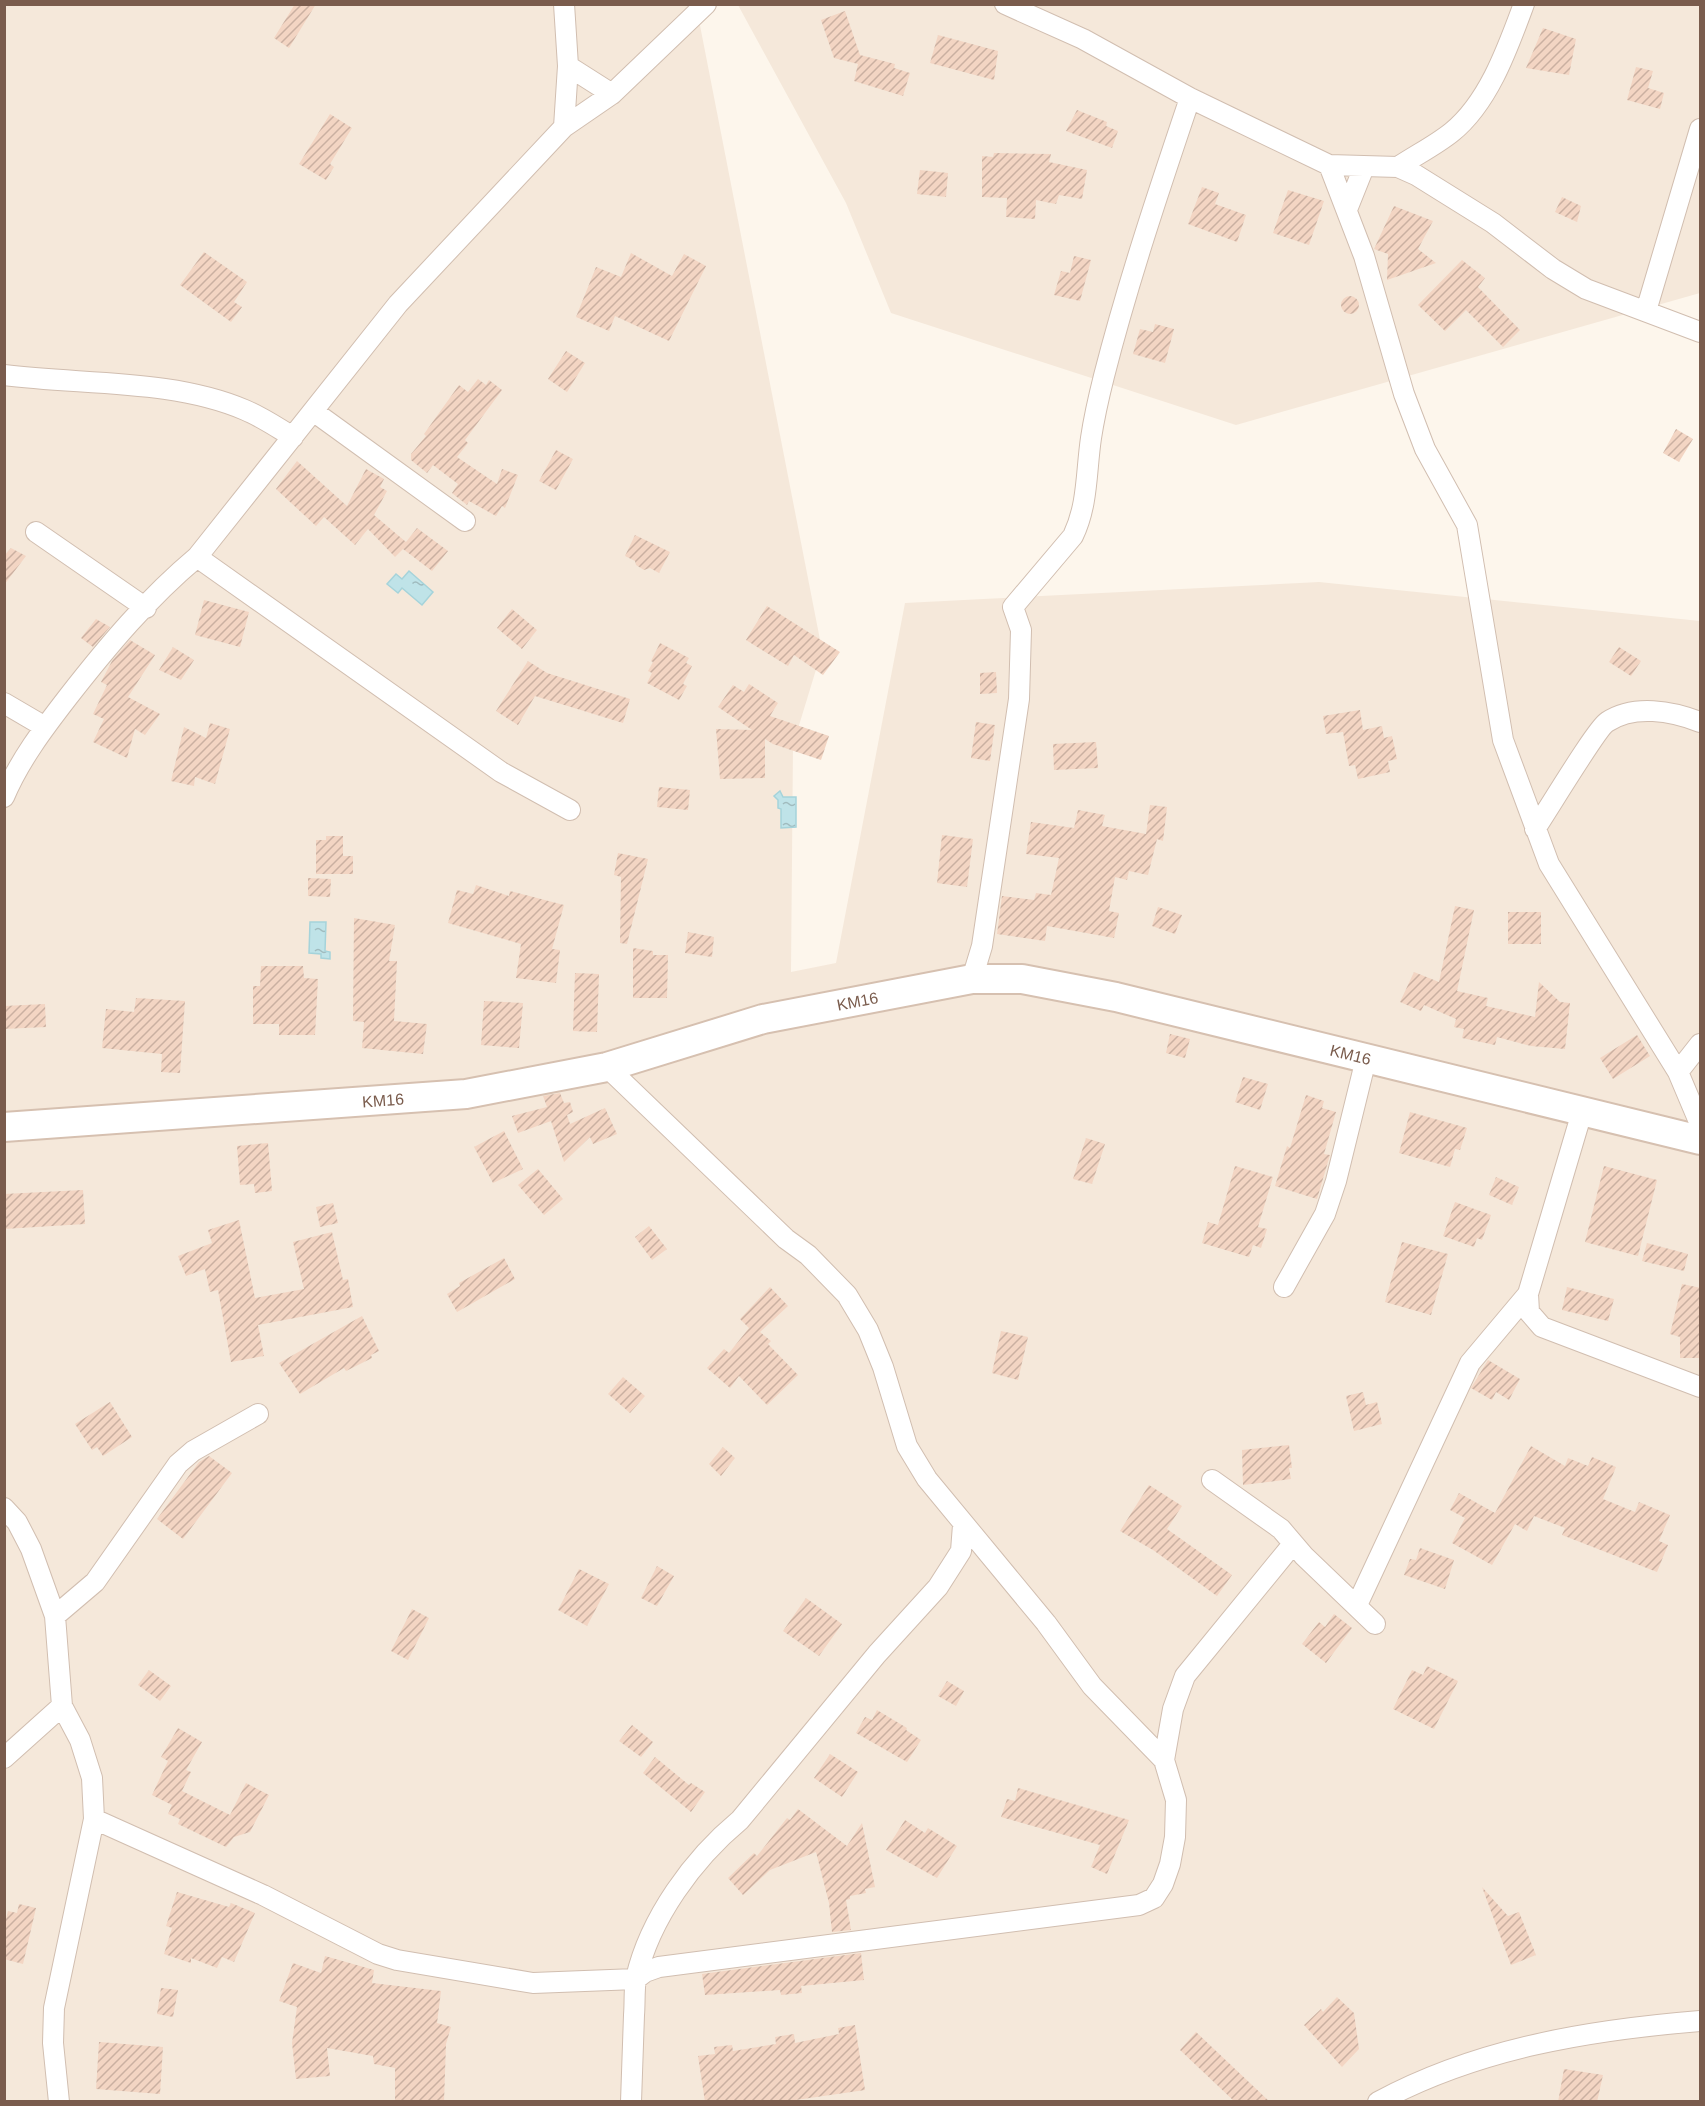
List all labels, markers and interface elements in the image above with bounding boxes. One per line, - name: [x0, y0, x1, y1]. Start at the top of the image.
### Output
- street label: KM16: [835, 989, 880, 1014]
- street label: KM16: [1328, 1042, 1373, 1068]
- street label: KM16: [362, 1090, 405, 1110]

